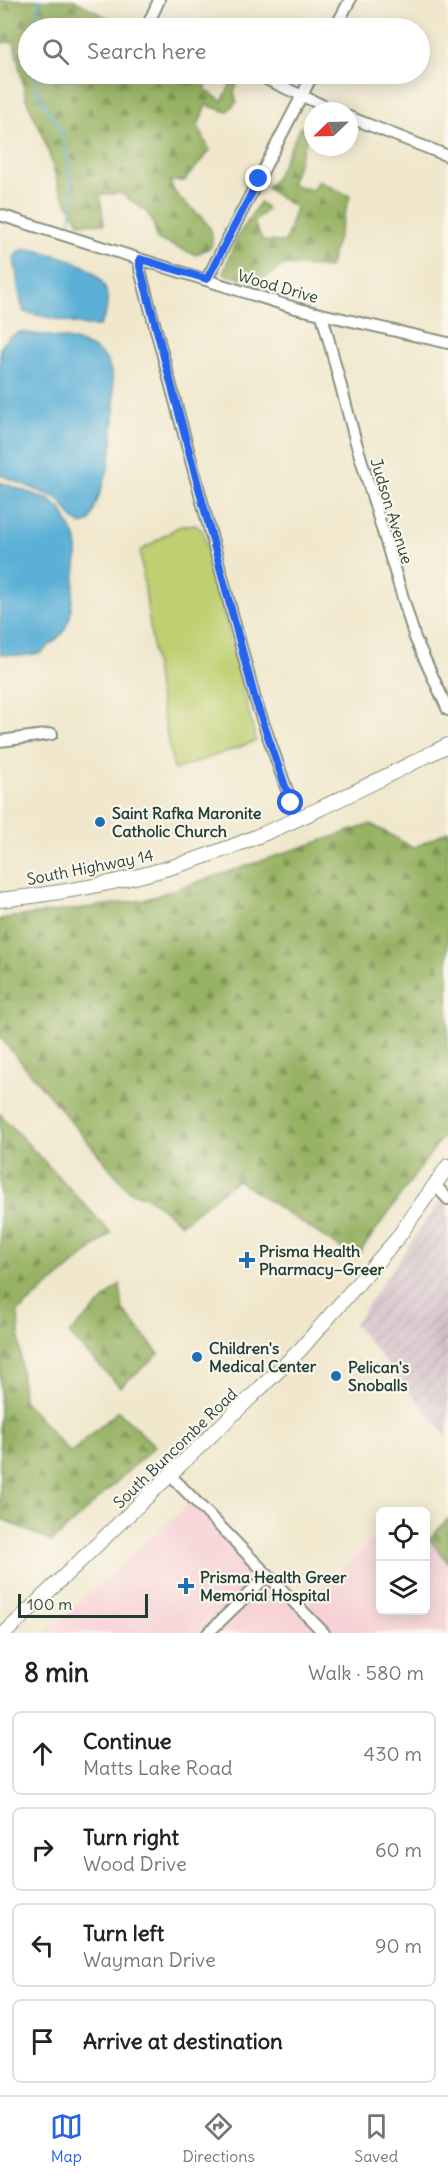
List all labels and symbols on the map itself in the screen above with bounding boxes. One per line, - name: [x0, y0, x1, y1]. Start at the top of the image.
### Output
- north arrow: [304, 102, 358, 156]
- route end: [245, 165, 271, 191]
- street label: Wood Drive: [235, 265, 321, 307]
- street label: Judson Avenue: [366, 456, 418, 566]
- route start: [277, 789, 303, 815]
- place label: Saint Rafka Maronite Catholic Church: [112, 803, 262, 841]
- marker: Saint Rafka Maronite Catholic Church: [93, 815, 107, 829]
- street label: South Highway 14: [25, 845, 155, 889]
- place label: Prisma Health Pharmacy–Greer: [259, 1241, 385, 1280]
- marker: Prisma Health Pharmacy–Greer: [240, 1253, 254, 1267]
- place label: Children's Medical Center: [209, 1338, 317, 1376]
- marker: Children's Medical Center: [190, 1350, 204, 1364]
- place label: Pelican's Snoballs: [348, 1357, 409, 1395]
- marker: Pelican's Snoballs: [329, 1369, 343, 1383]
- street label: South Buncombe Road: [109, 1384, 241, 1512]
- place label: Prisma Health Greer Memorial Hospital: [200, 1567, 347, 1606]
- marker: Prisma Health Greer Memorial Hospital: [177, 1577, 195, 1595]
- scale bar: [18, 1591, 148, 1618]

